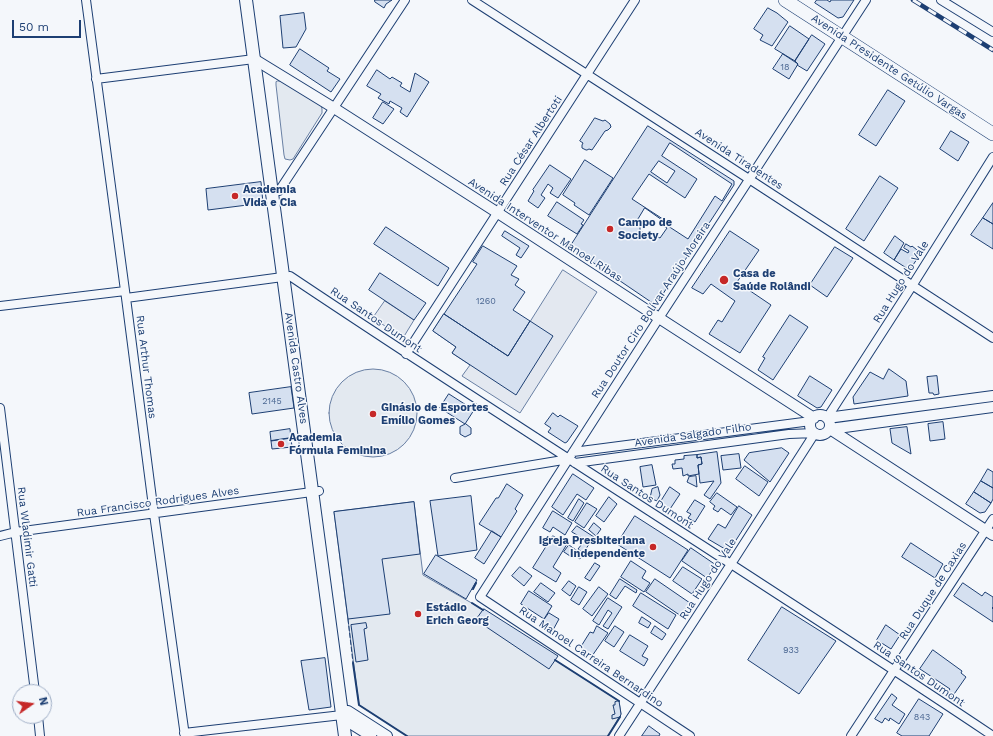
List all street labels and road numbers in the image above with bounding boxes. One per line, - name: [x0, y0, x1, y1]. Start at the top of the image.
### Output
- street label: Avenida Presidente Getúlio Vargas: [809, 12, 969, 122]
- street label: Rua César Albertoti: [497, 93, 565, 189]
- street label: Avenida Tiradentes: [693, 126, 785, 192]
- street label: Avenida Interventor Manoel Ribas: [466, 175, 624, 285]
- street label: Rua Doutor Ciro Bolívar Araújo Moreira: [589, 219, 713, 401]
- street label: Rua Hugo do Vale: [870, 238, 932, 326]
- street label: Rua Santos Dumont: [328, 284, 424, 356]
- street label: Avenida Castro Alves: [282, 311, 310, 425]
- street label: Rua Arthur Thomas: [133, 315, 159, 419]
- street label: Avenida Salgado Filho: [634, 420, 752, 450]
- street label: Rua Santos Dumont: [598, 462, 696, 532]
- street label: Rua Francisco Rodrigues Alves: [76, 484, 240, 520]
- street label: Rua Wladimir Gatti: [14, 486, 40, 588]
- street label: Rua Hugo do Vale: [677, 536, 739, 622]
- street label: Rua Duque de Caxias: [896, 540, 970, 642]
- street label: Rua Manoel Carreira Bernardino: [516, 604, 666, 710]
- street label: Rua Santos Dumont: [871, 638, 967, 710]

